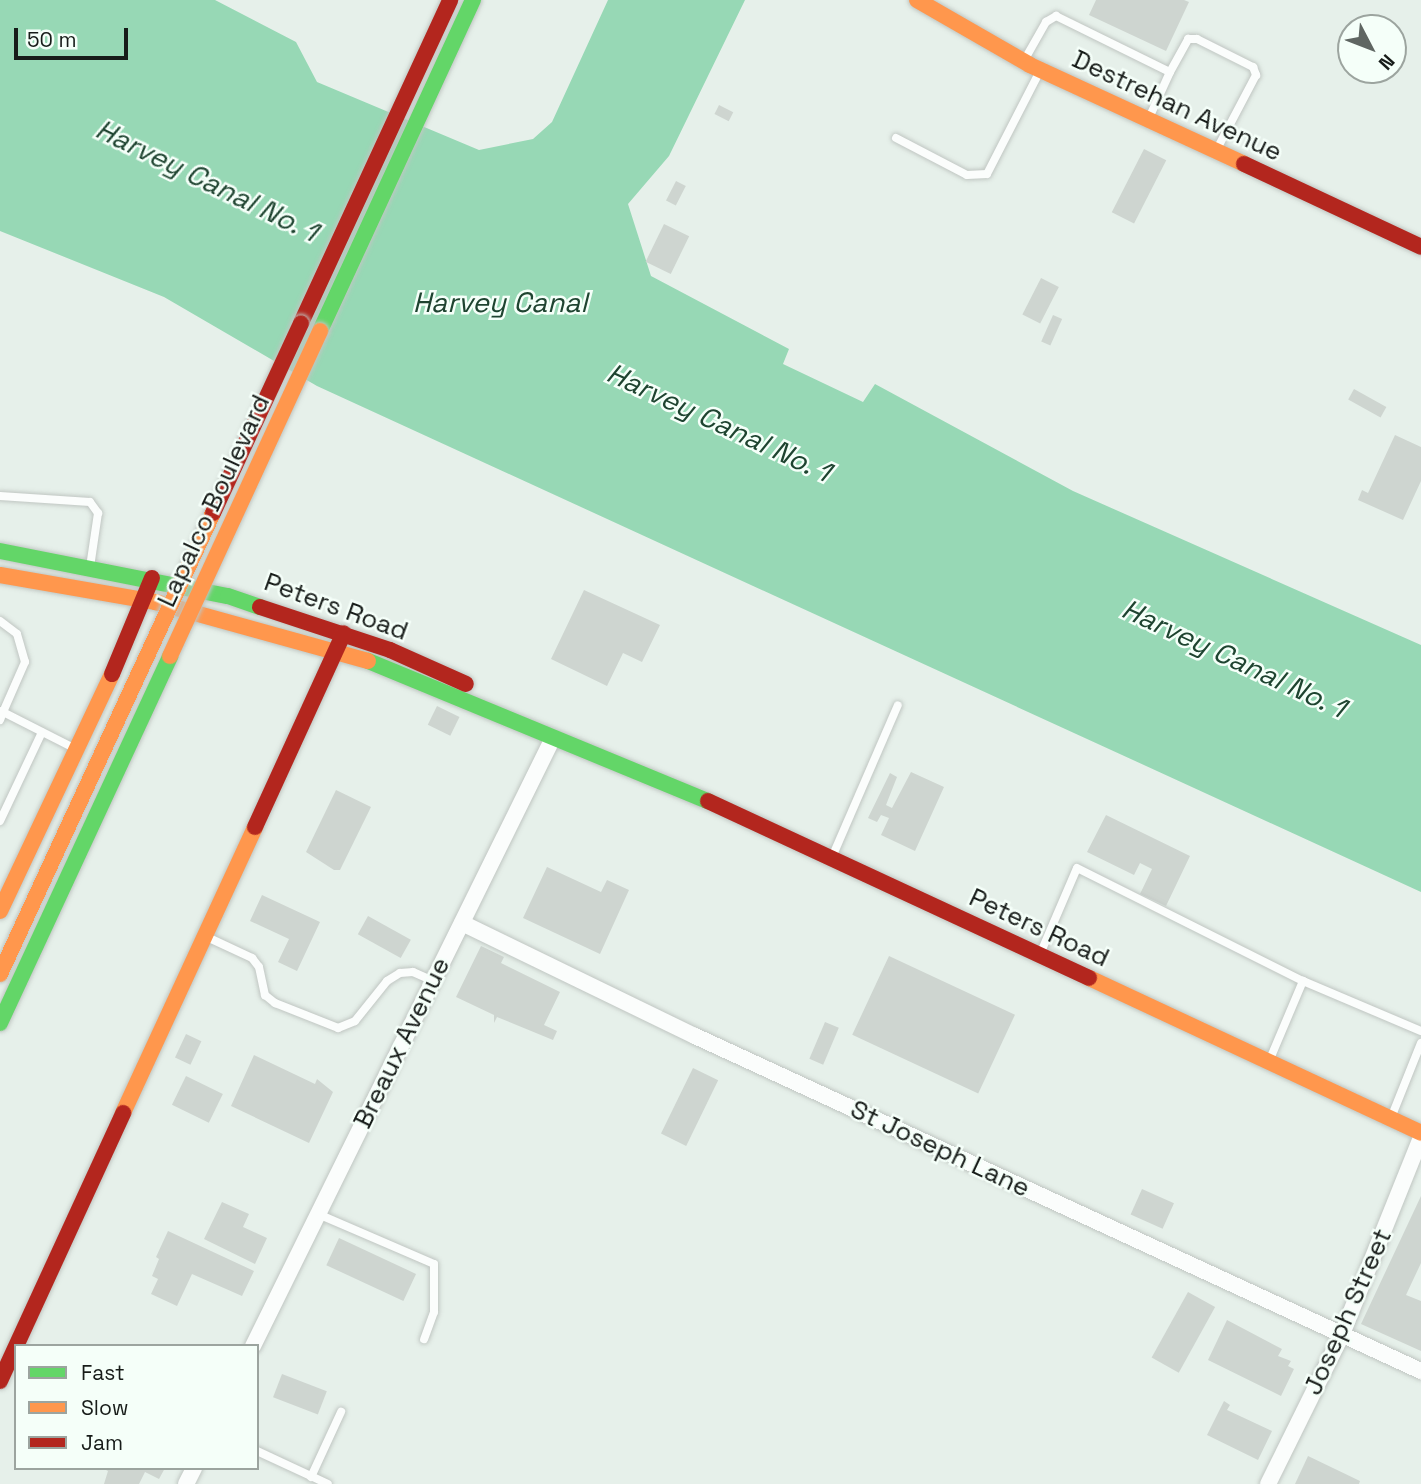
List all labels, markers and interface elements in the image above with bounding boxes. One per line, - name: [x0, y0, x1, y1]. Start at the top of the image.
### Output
- scale bar: [18, 14, 131, 58]
- north arrow: [1337, 14, 1407, 84]
- text: 50 m: [27, 26, 77, 53]
- street label: Destrehan Avenue: [1067, 44, 1287, 168]
- text: N: [1373, 49, 1400, 75]
- water label: Harvey Canal No. 1: [90, 112, 324, 248]
- water label: Harvey Canal: [413, 285, 587, 319]
- water label: Harvey Canal No. 1: [602, 355, 836, 489]
- street label: Lapalco Boulevard: [151, 390, 277, 612]
- street label: Peters Road: [260, 567, 412, 647]
- water label: Harvey Canal No. 1: [1117, 591, 1351, 725]
- street label: Peters Road: [964, 882, 1114, 974]
- street label: Breaux Avenue: [347, 952, 457, 1134]
- street label: St Joseph Lane: [845, 1094, 1035, 1204]
- street label: Joseph Street: [1297, 1224, 1399, 1400]
- legend: [14, 1344, 259, 1470]
- text: Fast: [81, 1359, 125, 1386]
- text: Slow: [81, 1394, 129, 1421]
- text: Jam: [81, 1429, 123, 1456]

